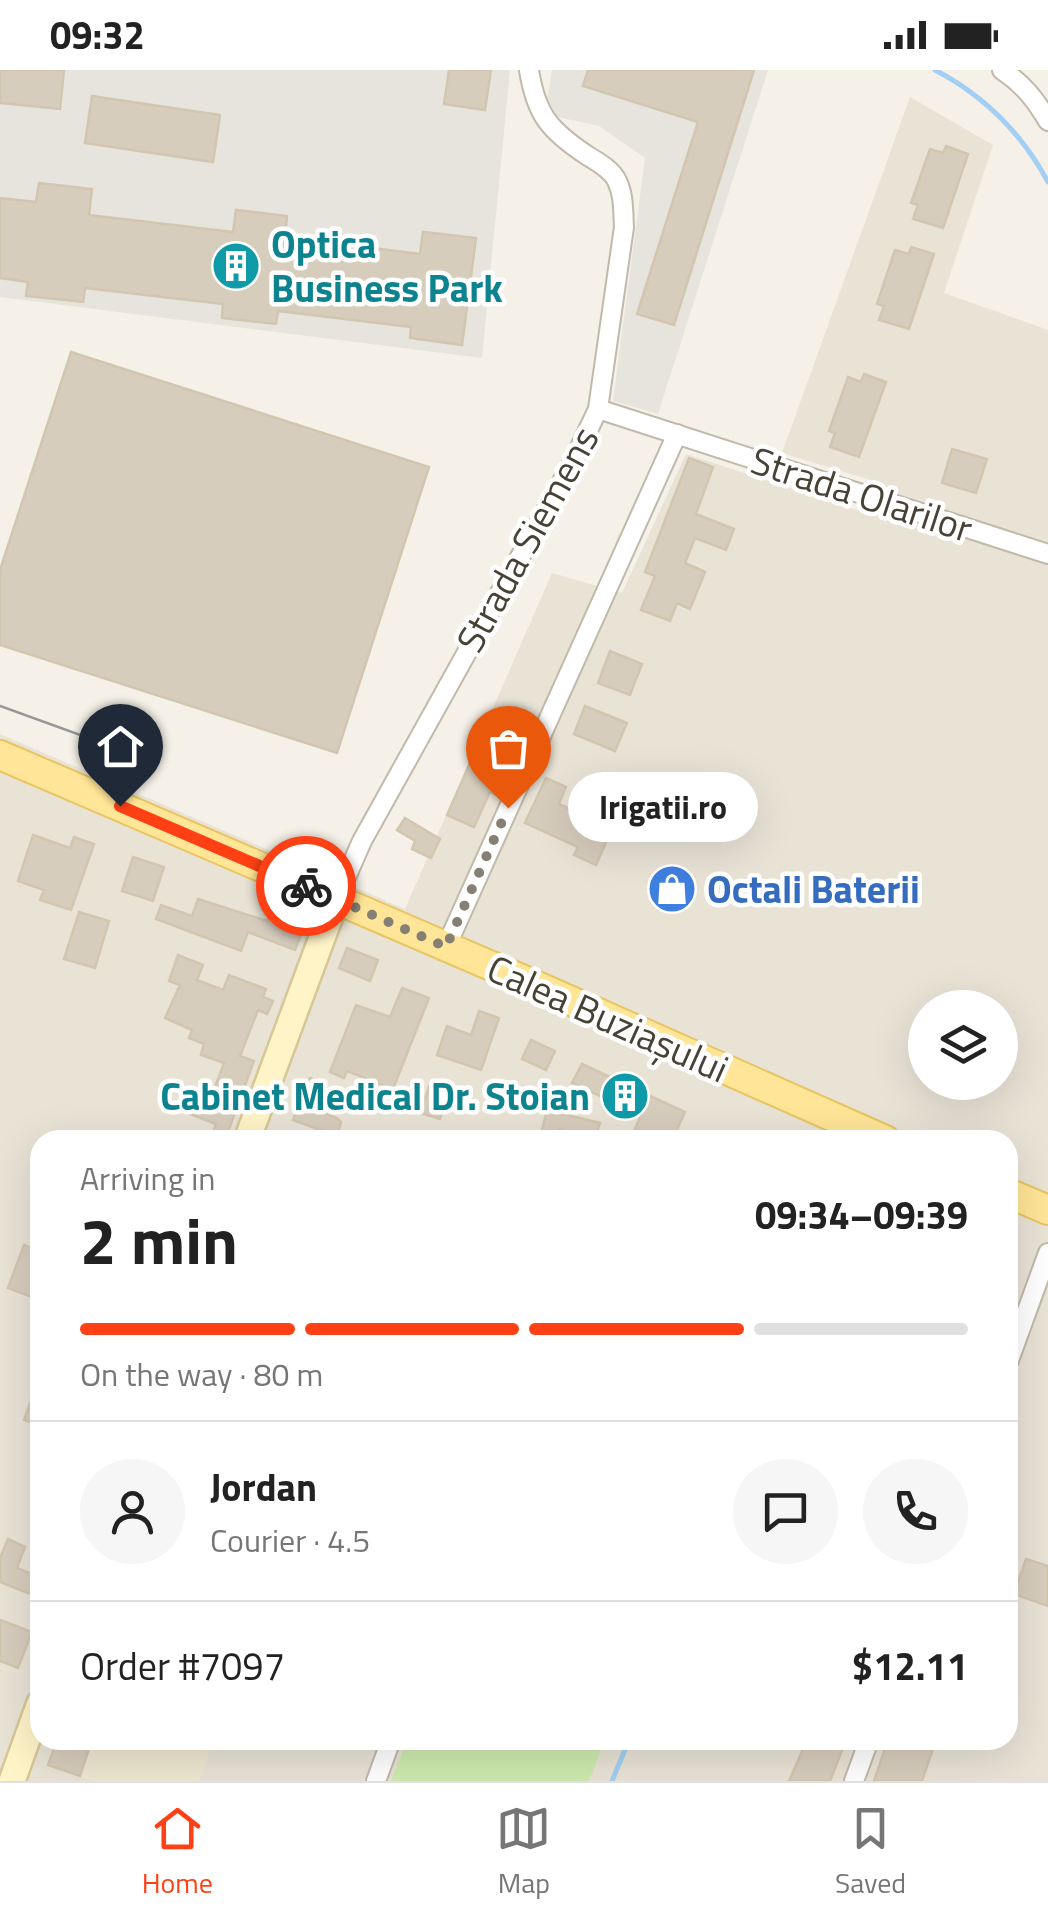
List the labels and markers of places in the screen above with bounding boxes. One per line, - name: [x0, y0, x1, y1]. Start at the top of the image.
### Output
- place label: Optica Business Park: [271, 215, 503, 317]
- building icon: Optica Business Park: [210, 240, 262, 292]
- pin: [78, 704, 163, 807]
- pin: [466, 706, 551, 809]
- callout: Irigatii.ro: [568, 773, 758, 843]
- place label: Octali Baterii: [707, 860, 920, 918]
- shop icon: Octali Baterii: [646, 863, 698, 915]
- place label: Cabinet Medical Dr. Stoian: [160, 1067, 590, 1125]
- building icon: Cabinet Medical Dr. Stoian: [599, 1070, 651, 1122]

